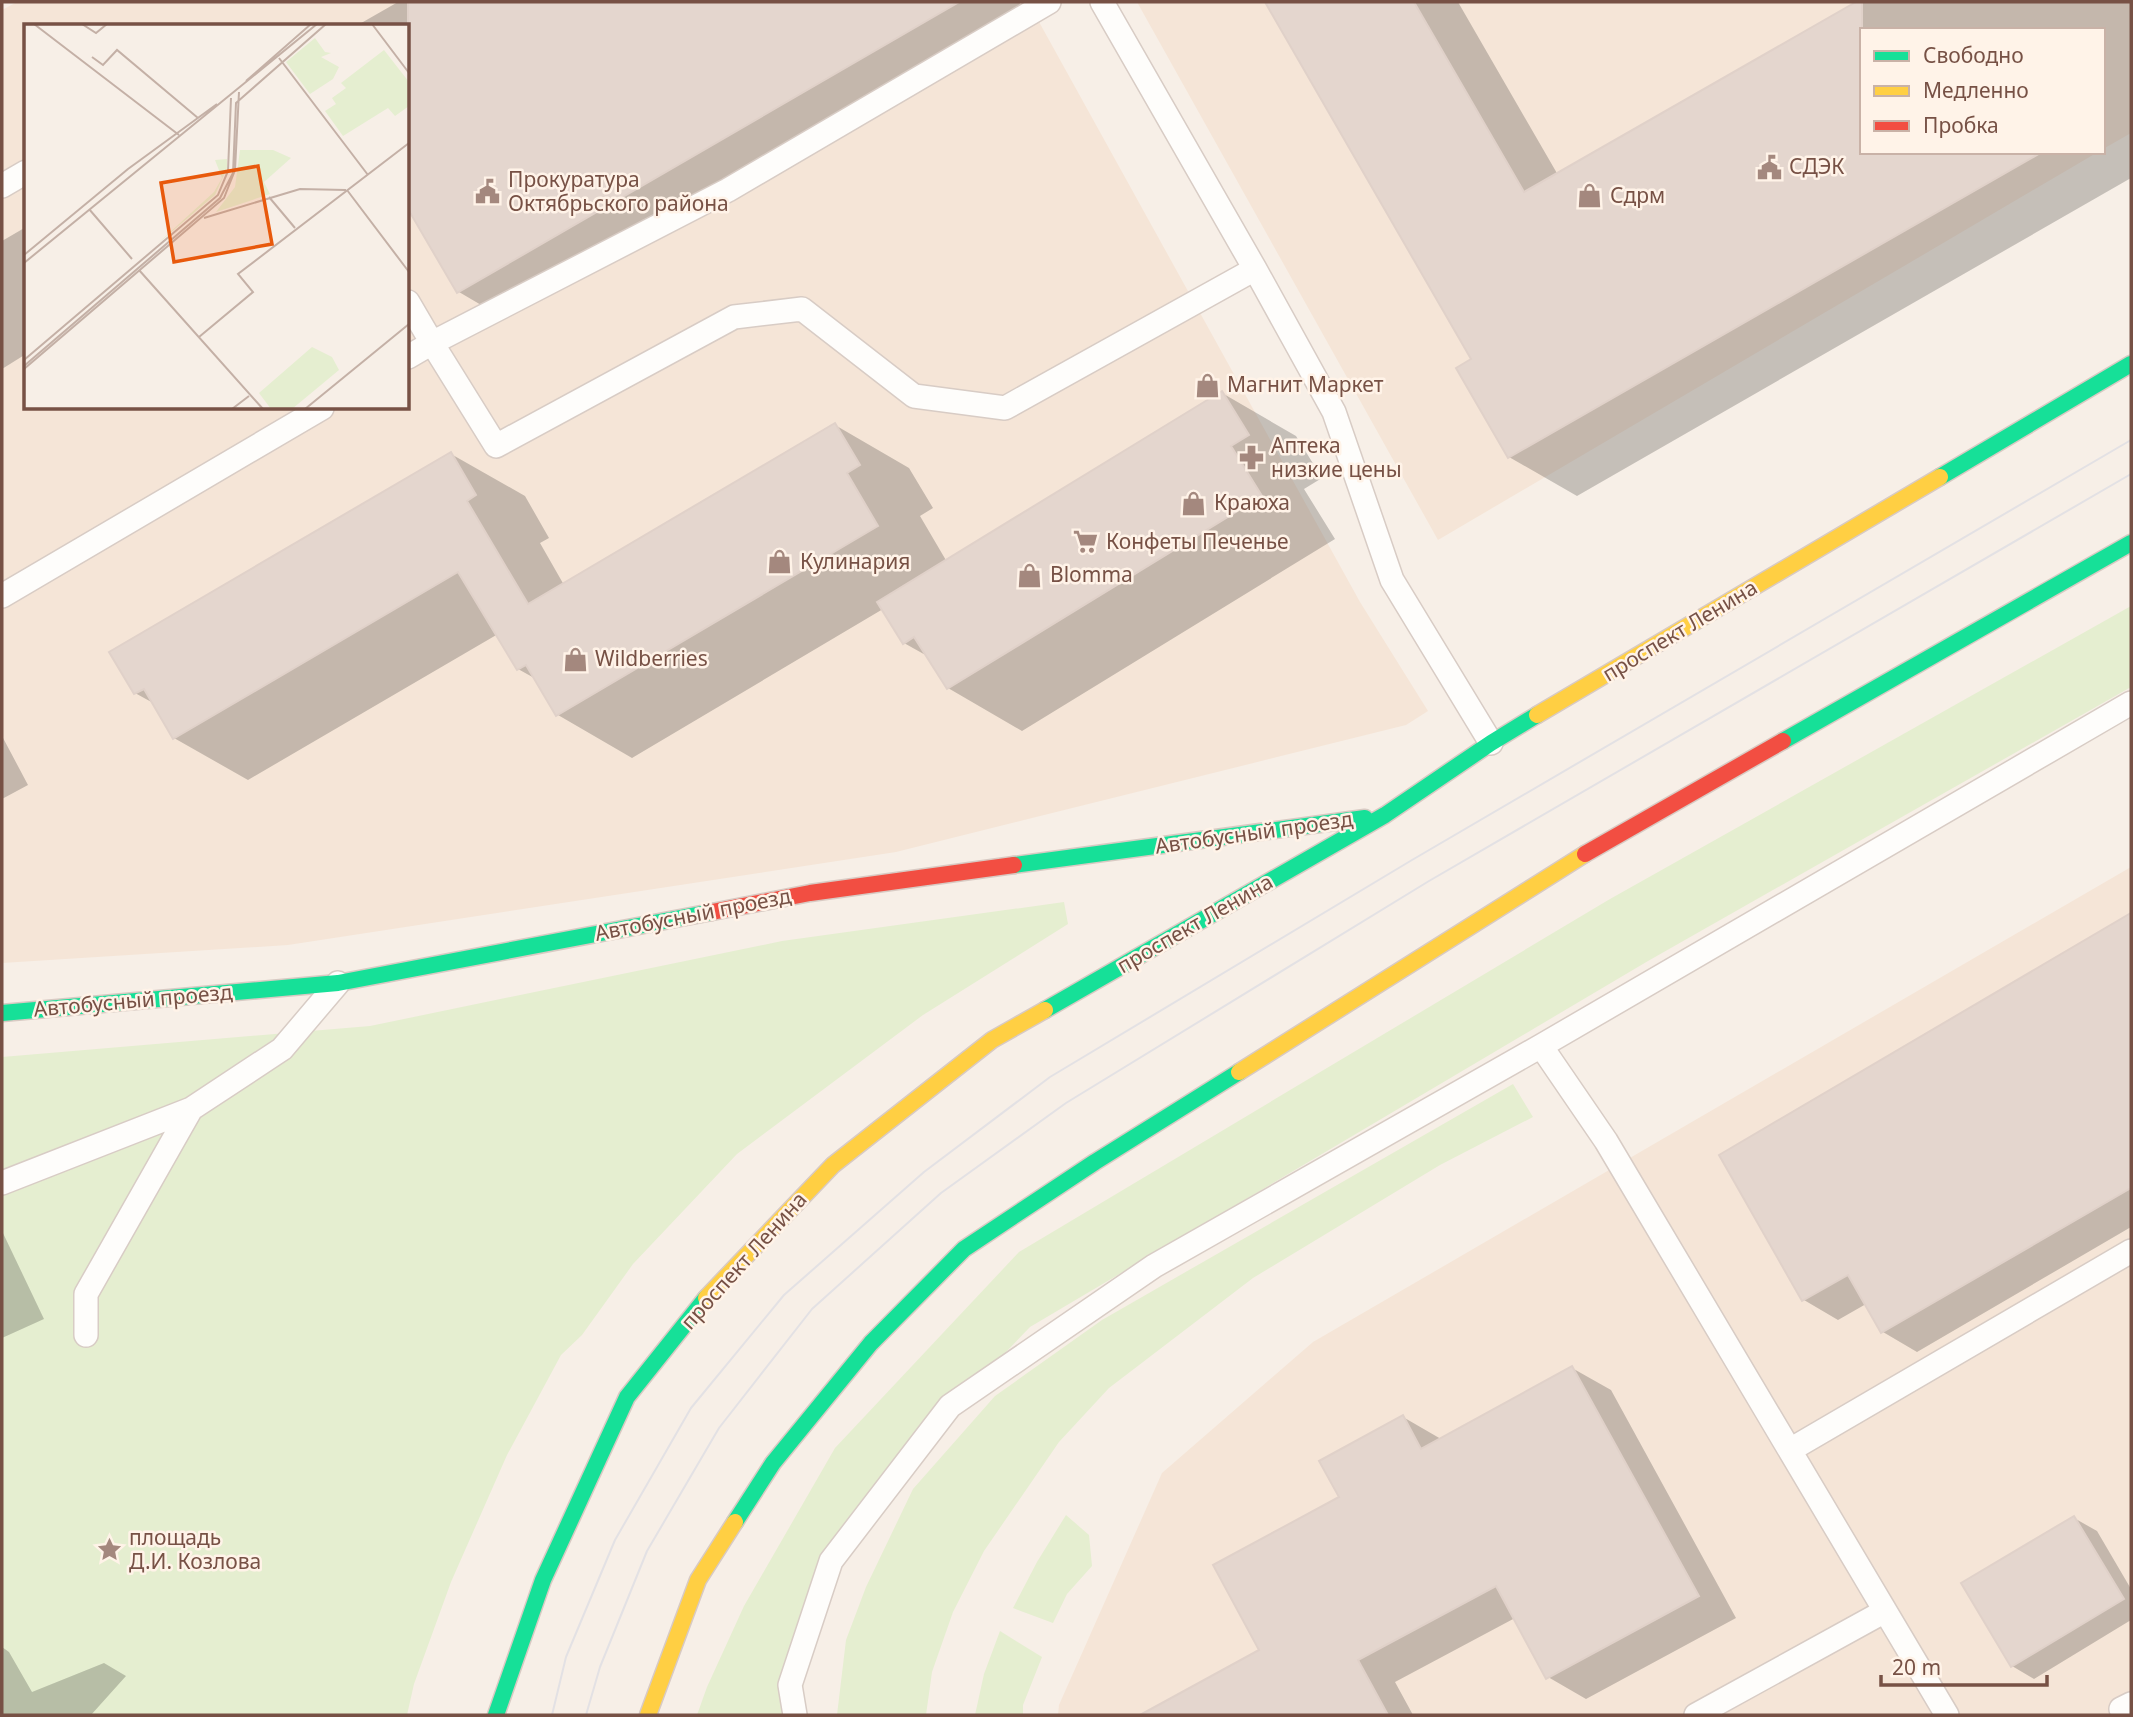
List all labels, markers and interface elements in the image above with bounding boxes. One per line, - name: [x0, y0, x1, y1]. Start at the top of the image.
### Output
- inset map: [24, 24, 410, 410]
- legend: [1860, 28, 2105, 154]
- text: Свободно: [1923, 41, 2024, 69]
- text: Медленно: [1923, 76, 2029, 104]
- text: Пробка: [1923, 111, 1999, 139]
- place label: СДЭК: [1789, 152, 1844, 180]
- public building icon: СДЭК: [1755, 153, 1783, 181]
- place label: Прокуратура Октябрьского района: [508, 165, 729, 217]
- public building icon: Прокуратура Октябрьского района: [474, 178, 502, 206]
- place label: Сдрм: [1610, 181, 1665, 209]
- shop icon: Сдрм: [1576, 182, 1604, 210]
- place label: Магнит Маркет: [1227, 370, 1384, 398]
- shop icon: Магнит Маркет: [1193, 371, 1221, 399]
- place label: Аптека низкие цены: [1271, 431, 1402, 483]
- pharmacy icon: Аптека низкие цены: [1237, 444, 1265, 472]
- place label: Краюха: [1214, 488, 1290, 516]
- shop icon: Краюха: [1180, 489, 1208, 517]
- place label: Конфеты Печенье: [1106, 527, 1289, 555]
- supermarket icon: Конфеты Печенье: [1072, 528, 1100, 556]
- place label: Кулинария: [800, 547, 910, 575]
- shop icon: Кулинария: [766, 548, 794, 576]
- place label: Blomma: [1050, 560, 1133, 588]
- shop icon: Blomma: [1016, 561, 1044, 589]
- street label: проспект Ленина: [1597, 573, 1762, 687]
- place label: Wildberries: [595, 644, 708, 672]
- shop icon: Wildberries: [561, 645, 589, 673]
- street label: Автобусный проезд: [1153, 804, 1355, 860]
- street label: проспект Ленина: [1111, 867, 1278, 979]
- street label: Автобусный проезд: [592, 881, 794, 947]
- street label: Автобусный проезд: [32, 977, 234, 1023]
- street label: проспект Ленина: [674, 1186, 812, 1335]
- place label: площадь Д.И. Козлова: [129, 1523, 261, 1575]
- place icon: площадь Д.И. Козлова: [95, 1536, 123, 1564]
- scale bar: [1881, 1644, 2047, 1688]
- text: 20 m: [1892, 1653, 1941, 1681]

